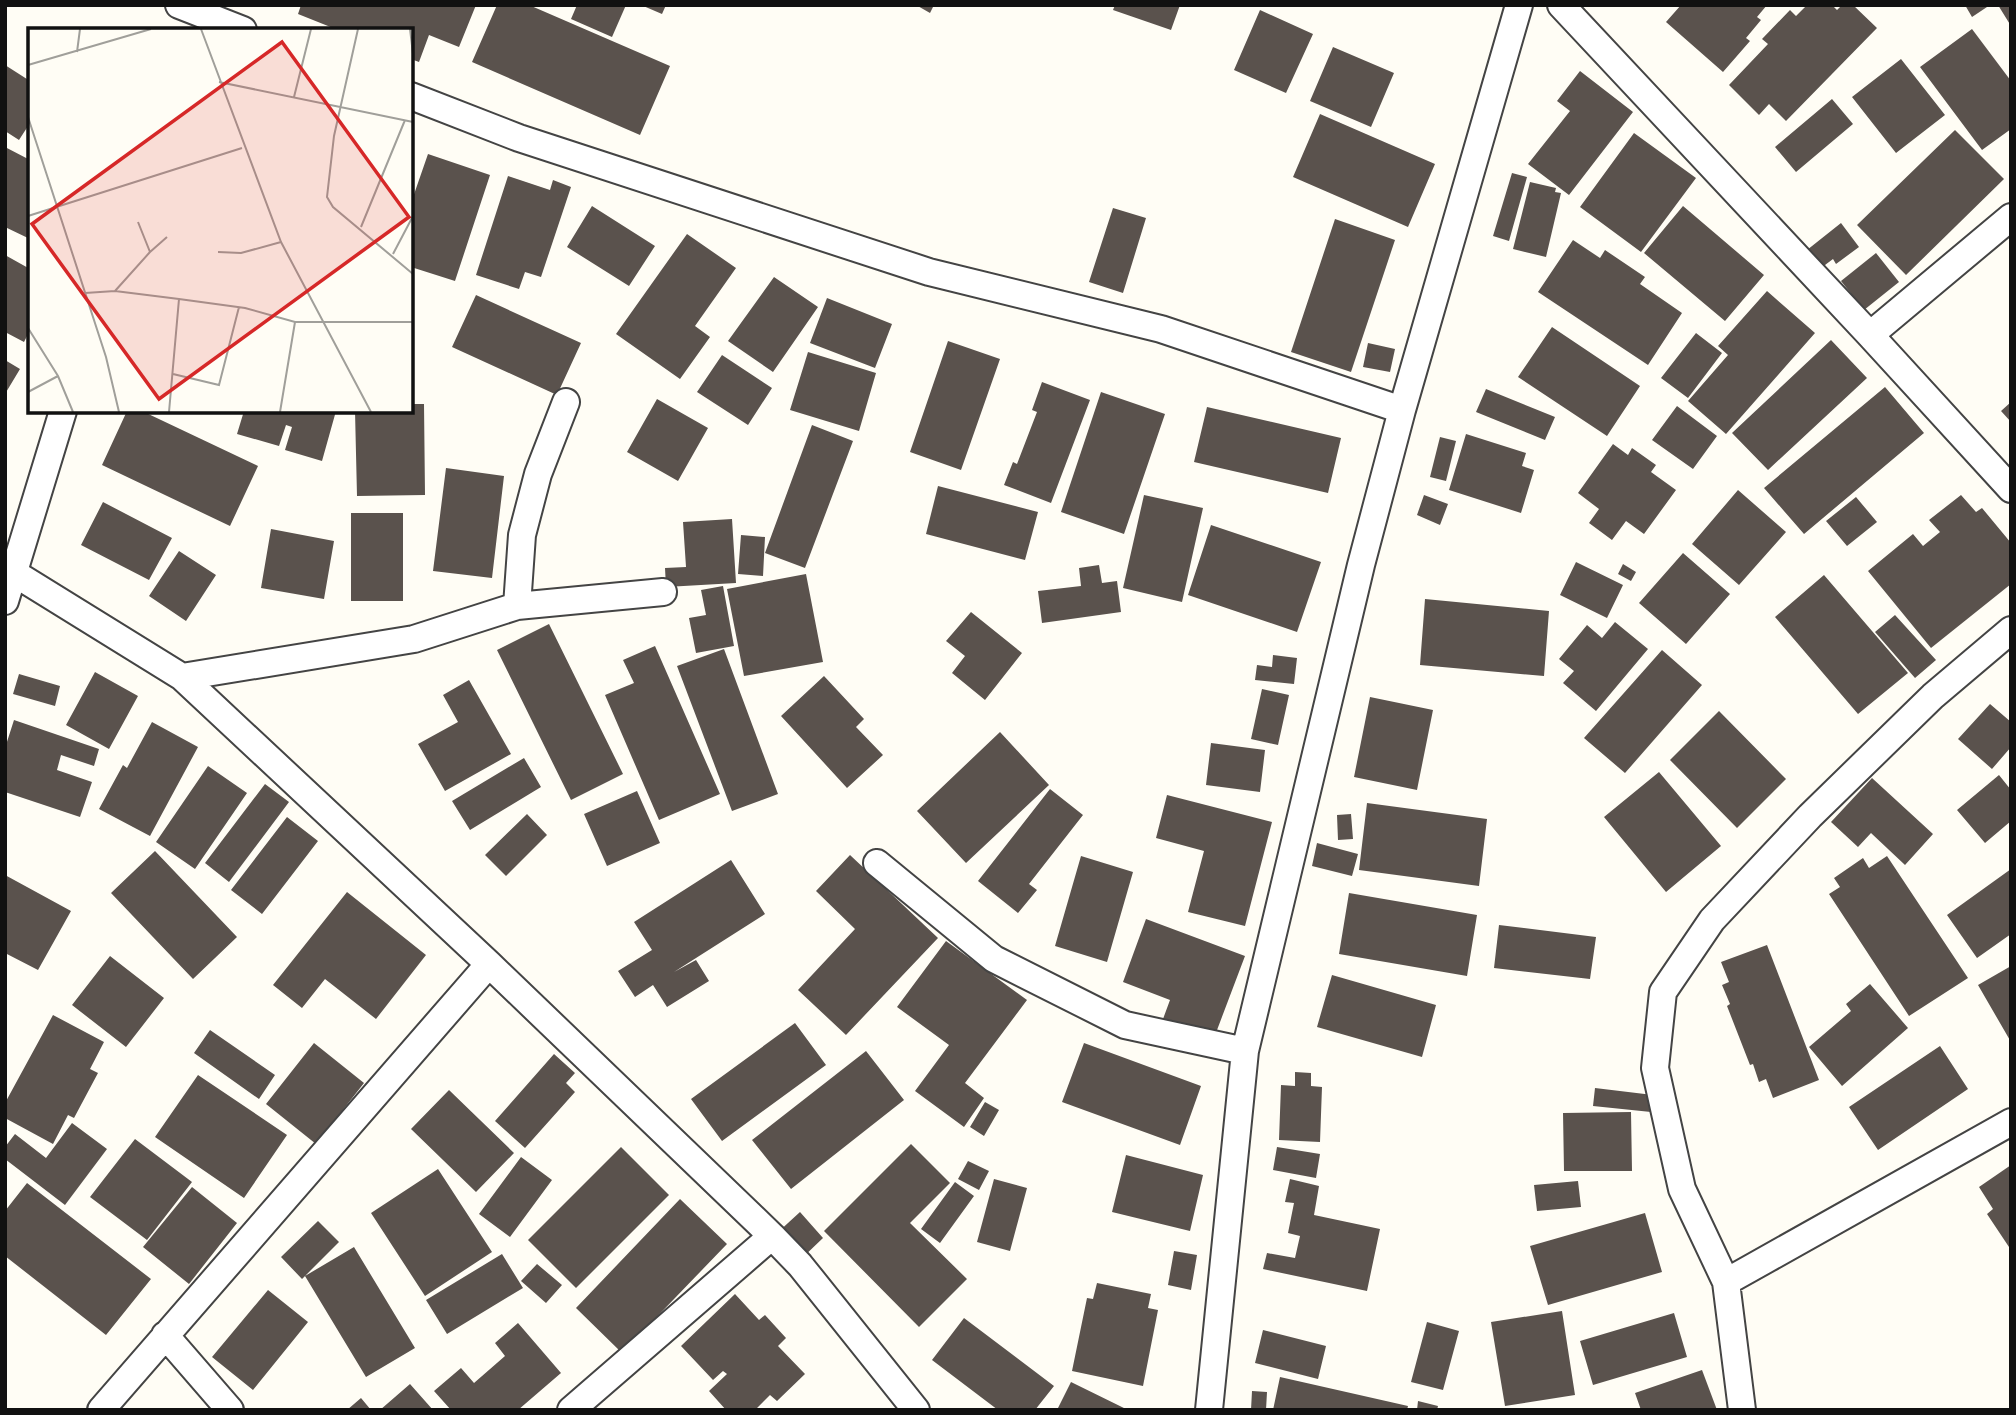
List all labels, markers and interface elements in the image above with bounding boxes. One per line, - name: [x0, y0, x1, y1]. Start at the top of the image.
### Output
- inset map: [28, 28, 413, 413]

